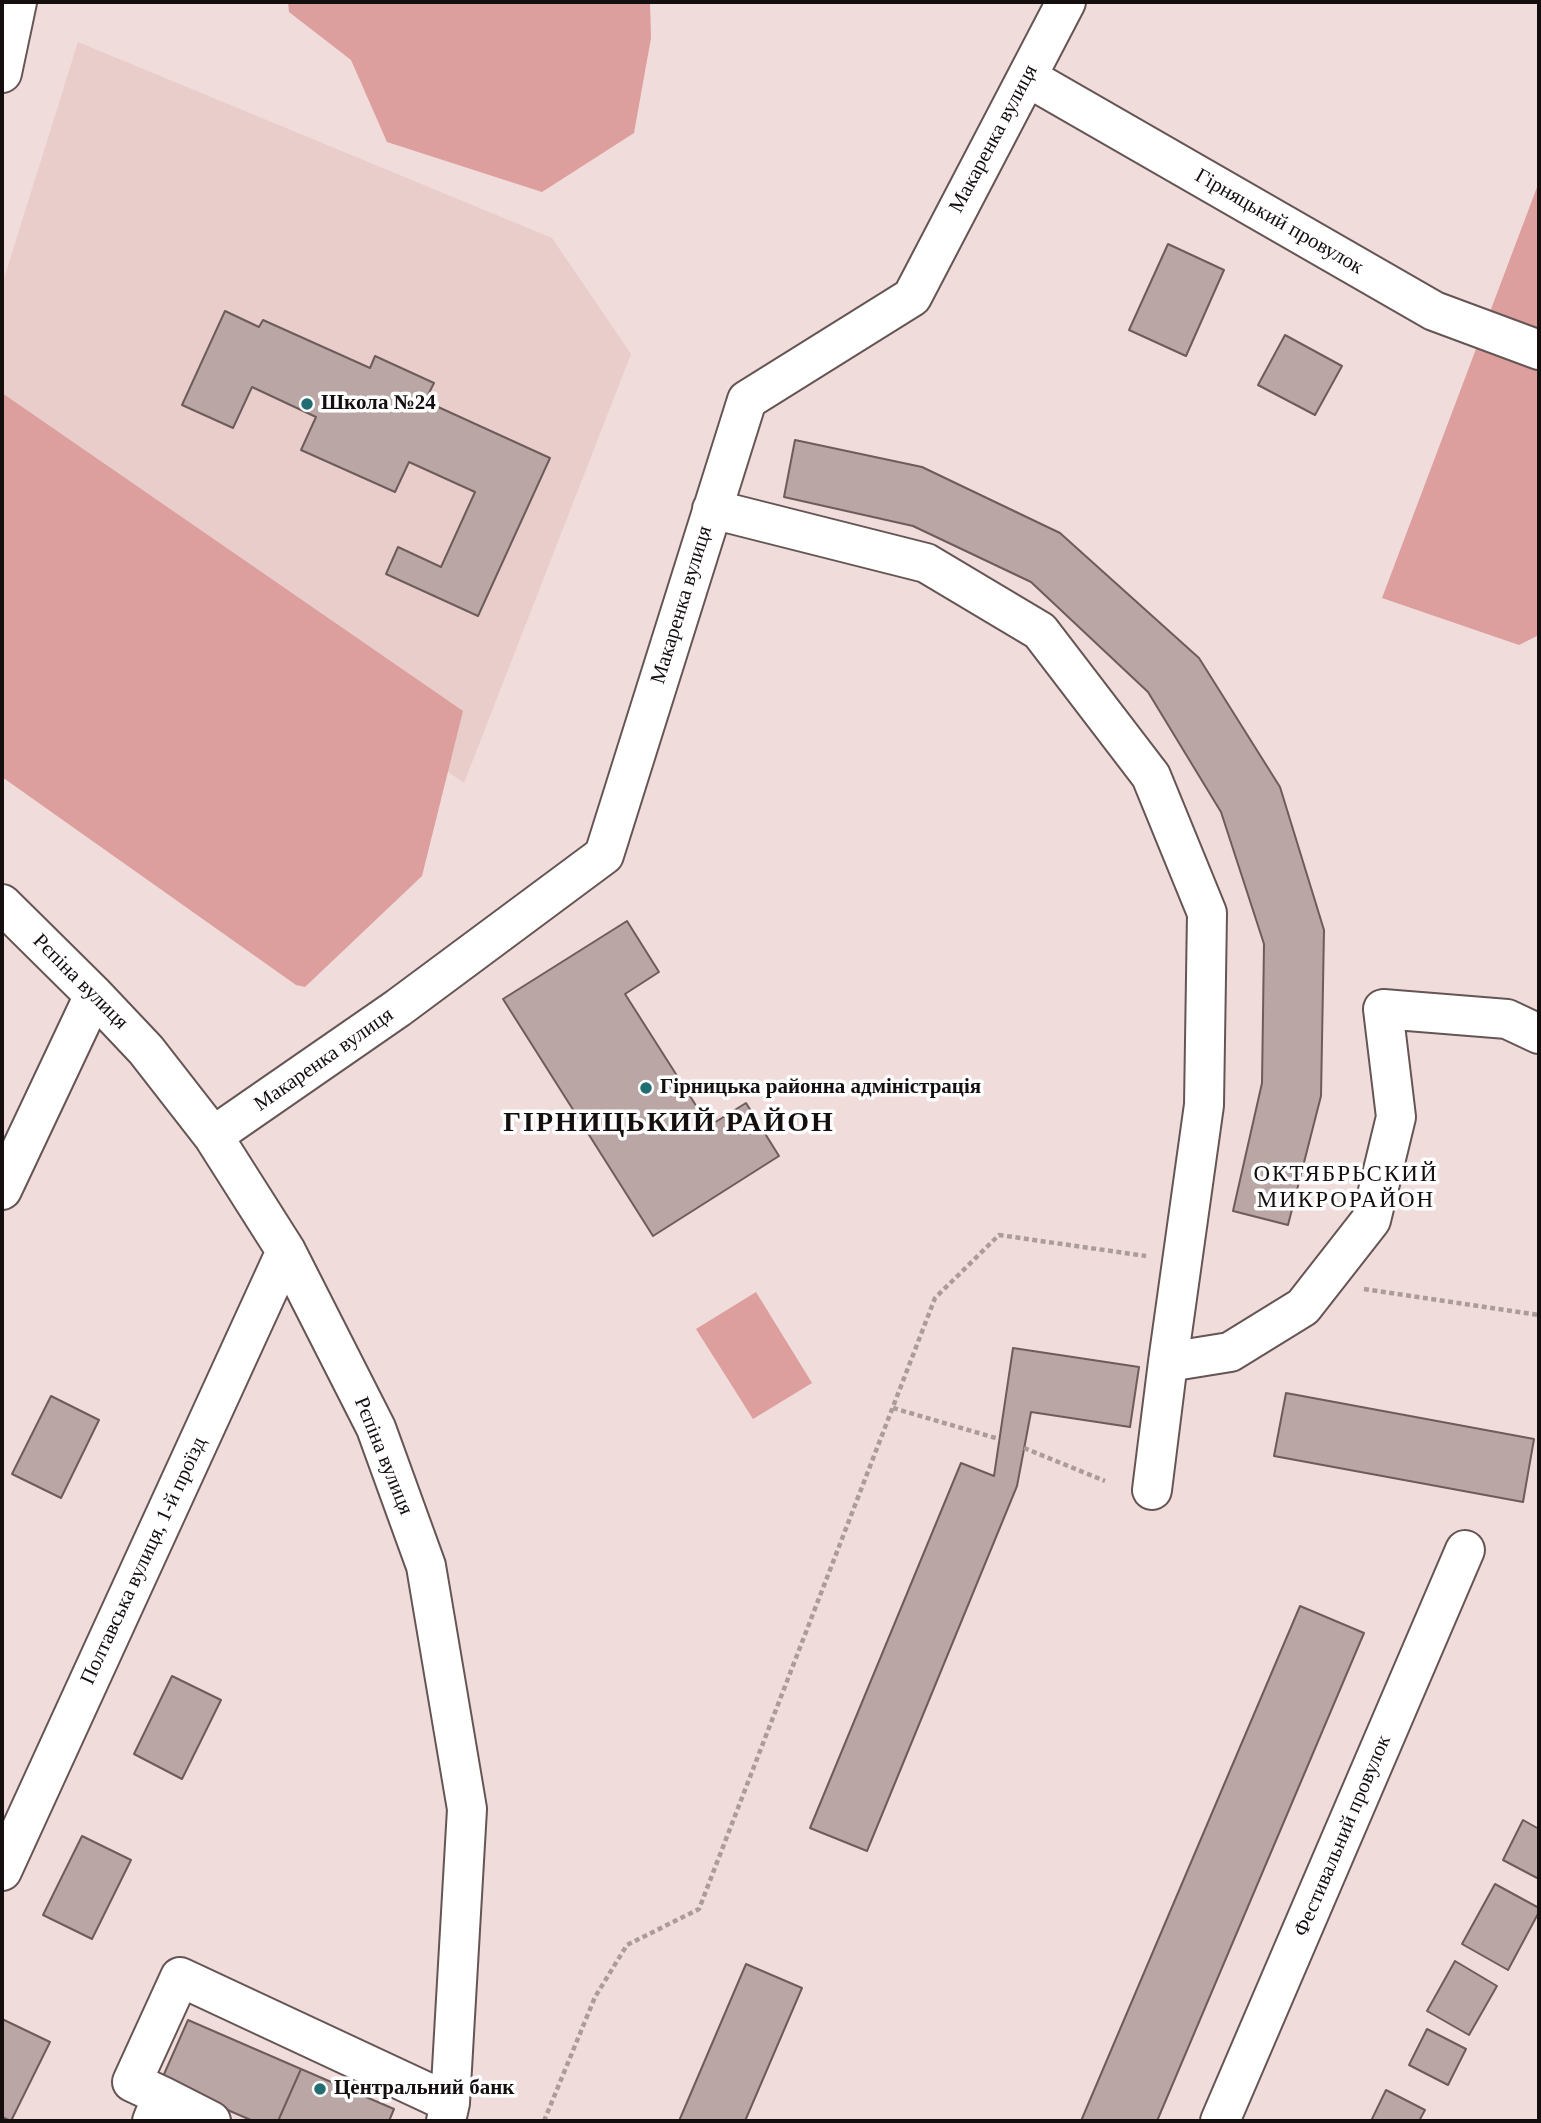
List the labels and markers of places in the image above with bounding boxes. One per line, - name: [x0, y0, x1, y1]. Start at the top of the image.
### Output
- place label: Школа №24: [321, 391, 436, 417]
- marker: Школа №24: [299, 396, 315, 412]
- place label: Гірницька районна адміністрація: [660, 1075, 981, 1101]
- marker: Гірницька районна адміністрація: [638, 1080, 654, 1096]
- place label: Центральний банк: [334, 2076, 514, 2102]
- marker: Центральний банк: [312, 2081, 328, 2097]

